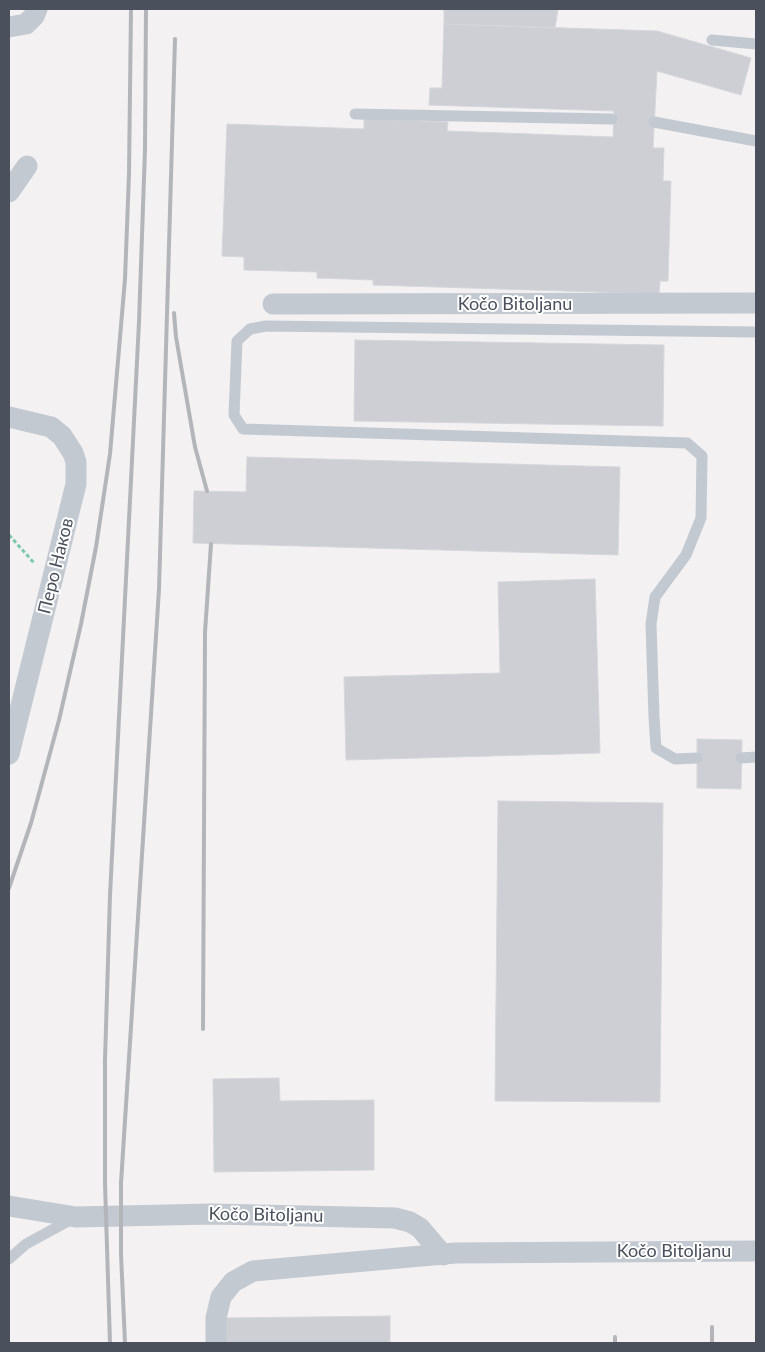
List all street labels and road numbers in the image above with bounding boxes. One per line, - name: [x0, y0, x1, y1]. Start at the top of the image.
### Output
- street label: Kočo Bitoljanu: [458, 293, 572, 315]
- street label: Перо Наков: [34, 516, 78, 616]
- street label: Kočo Bitoljanu: [208, 1203, 324, 1227]
- street label: Kočo Bitoljanu: [617, 1240, 731, 1262]

